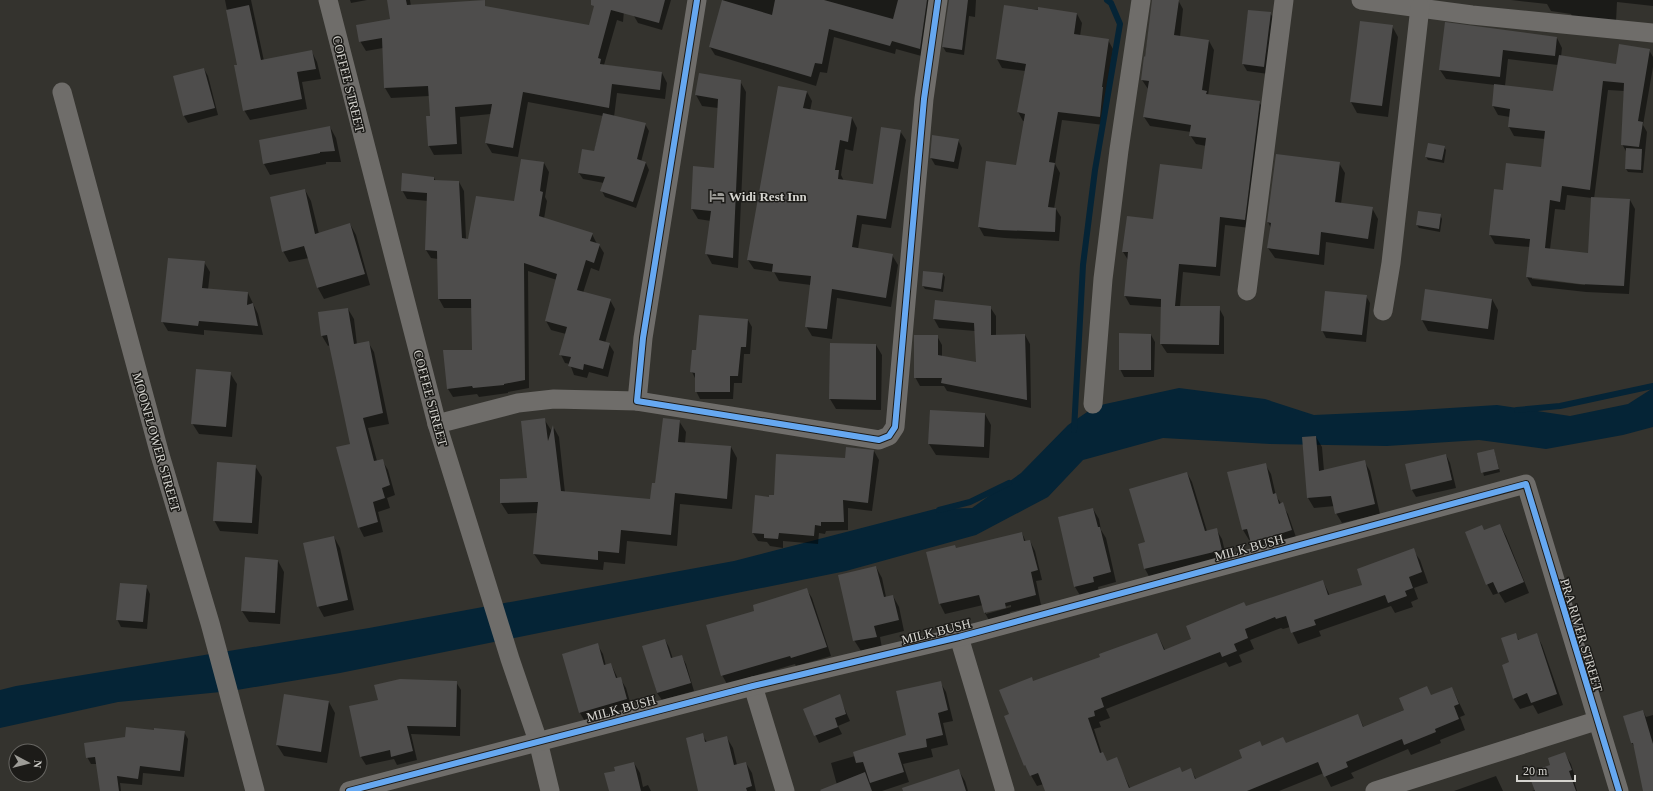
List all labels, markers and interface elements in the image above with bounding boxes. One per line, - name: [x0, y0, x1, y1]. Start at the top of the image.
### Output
- street label: COFFEE STREET: [329, 34, 368, 134]
- hotel icon: Widi Rest Inn: [708, 187, 726, 205]
- place label: Widi Rest Inn: [729, 189, 808, 204]
- street label: COFFEE STREET: [410, 348, 451, 448]
- street label: MOONFLOWER STREET: [129, 371, 184, 514]
- street label: MILK BUSH: [1213, 531, 1285, 564]
- street label: PRA RIVER STREET: [1557, 577, 1606, 694]
- street label: MILK BUSH: [900, 616, 972, 647]
- street label: MILK BUSH: [585, 692, 657, 725]
- north arrow: [8, 743, 48, 783]
- scale bar: [1517, 757, 1575, 783]
- text: N: [31, 760, 44, 769]
- text: 20 m: [1523, 764, 1548, 778]

